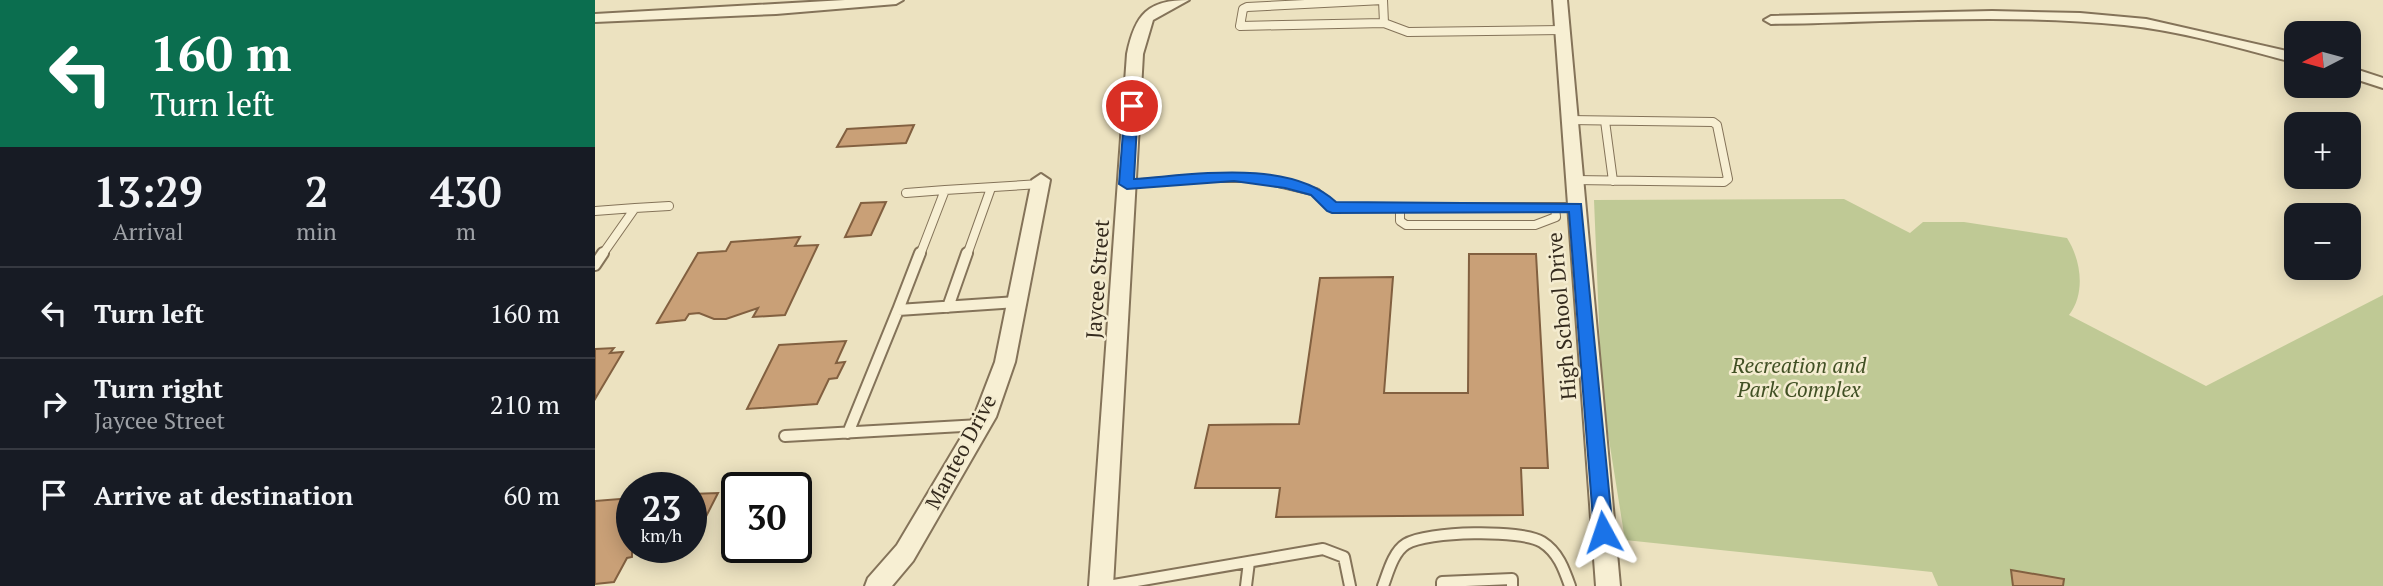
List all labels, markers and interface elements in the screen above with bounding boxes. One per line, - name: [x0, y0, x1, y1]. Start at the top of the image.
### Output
- text: 160 m: [150, 20, 292, 85]
- north arrow: [2284, 21, 2361, 98]
- map controls: [2284, 21, 2361, 280]
- icon: left: [35, 28, 126, 119]
- pin: [1102, 76, 1162, 136]
- text: Turn left: [150, 83, 274, 125]
- icon: arrive: [1113, 87, 1151, 125]
- button: +: [2284, 112, 2361, 189]
- text: 13:29: [94, 163, 203, 219]
- text: 2: [305, 163, 328, 219]
- text: 430: [430, 163, 501, 219]
- button: −: [2284, 203, 2361, 280]
- text: Arrival: [113, 216, 183, 247]
- text: min: [296, 216, 337, 247]
- text: m: [456, 216, 476, 247]
- street label: Jaycee Street: [1079, 218, 1115, 340]
- street label: High School Drive: [1540, 231, 1582, 401]
- icon: left: [35, 294, 73, 332]
- text: Turn left: [94, 296, 204, 330]
- text: 160 m: [490, 296, 560, 330]
- park label: Recreation and Park Complex: [1731, 351, 1867, 403]
- text: Turn right: [94, 371, 223, 405]
- icon: right: [35, 385, 73, 423]
- text: 210 m: [490, 387, 560, 421]
- street label: Manteo Drive: [918, 389, 1002, 514]
- text: Jaycee Street: [94, 405, 225, 436]
- speed limit sign: 30: [721, 472, 812, 563]
- icon: arrive: [35, 476, 73, 514]
- text: Arrive at destination: [94, 478, 353, 512]
- text: 60 m: [504, 478, 560, 512]
- text: 23: [642, 485, 681, 531]
- position arrow: [1566, 495, 1640, 569]
- text: km/h: [641, 523, 682, 547]

